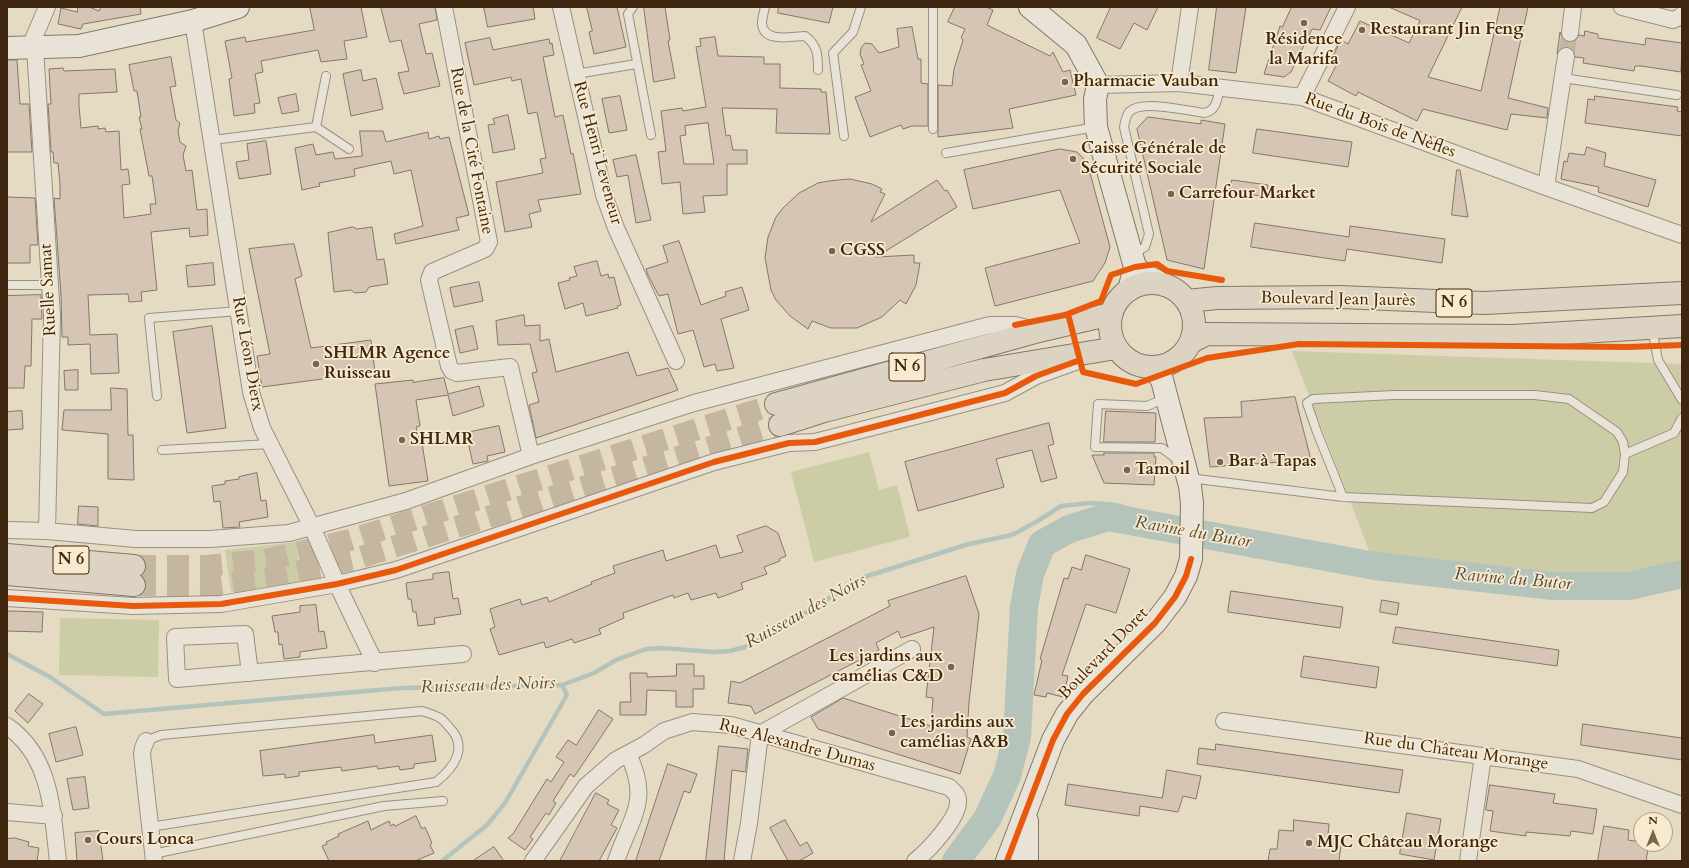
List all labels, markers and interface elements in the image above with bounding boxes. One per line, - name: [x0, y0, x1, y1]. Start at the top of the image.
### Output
- marker: Résidence la Marifa: [1299, 18, 1309, 28]
- place label: Restaurant Jin Feng: [1370, 20, 1523, 40]
- marker: Restaurant Jin Feng: [1357, 25, 1367, 35]
- place label: Résidence la Marifa: [1265, 30, 1343, 70]
- street label: Rue de la Cité Fontaine: [445, 66, 497, 236]
- place label: Pharmacie Vauban: [1073, 72, 1219, 92]
- marker: Pharmacie Vauban: [1060, 77, 1070, 87]
- street label: Rue Henri Leveneur: [568, 79, 626, 227]
- street label: Rue du Bois de Nèfles: [1302, 89, 1458, 163]
- place label: Caisse Générale de Sécurité Sociale: [1081, 139, 1227, 179]
- marker: Caisse Générale de Sécurité Sociale: [1068, 154, 1078, 164]
- place label: Carrefour Market: [1179, 184, 1315, 204]
- marker: Carrefour Market: [1166, 189, 1176, 199]
- place label: CGSS: [840, 241, 885, 261]
- street label: Ruelle Samat: [36, 243, 62, 337]
- marker: CGSS: [827, 246, 837, 256]
- street label: Boulevard Jean Jaurès: [1260, 288, 1416, 312]
- road number: N 6: [1436, 289, 1472, 317]
- street label: Rue Léon Dierx: [227, 295, 267, 413]
- place label: SHLMR Agence Ruisseau: [324, 344, 450, 384]
- road number: N 6: [889, 353, 925, 381]
- marker: SHLMR Agence Ruisseau: [311, 359, 321, 369]
- place label: SHLMR: [410, 430, 474, 450]
- marker: SHLMR: [397, 435, 407, 445]
- place label: Bar à Tapas: [1228, 452, 1317, 472]
- marker: Bar à Tapas: [1215, 457, 1225, 467]
- place label: Tamoil: [1135, 460, 1190, 480]
- marker: Tamoil: [1122, 465, 1132, 475]
- water label: Ravine du Butor: [1133, 512, 1253, 554]
- road number: N 6: [53, 546, 89, 574]
- water label: Ravine du Butor: [1453, 564, 1573, 596]
- water label: Ruisseau des Noirs: [742, 570, 870, 654]
- street label: Boulevard Doret: [1055, 604, 1153, 704]
- place label: Les jardins aux camélias C&D: [829, 647, 943, 687]
- marker: Les jardins aux camélias C&D: [946, 662, 956, 672]
- water label: Ruisseau des Noirs: [420, 673, 556, 699]
- place label: Les jardins aux camélias A&B: [900, 713, 1014, 753]
- street label: Rue Alexandre Dumas: [717, 715, 877, 777]
- marker: Les jardins aux camélias A&B: [887, 728, 897, 738]
- street label: Rue du Château Morange: [1362, 729, 1550, 775]
- north arrow: [1633, 812, 1673, 852]
- text: N: [1648, 813, 1658, 828]
- place label: Cours Lonca: [96, 830, 194, 850]
- place label: MJC Château Morange: [1317, 833, 1498, 853]
- marker: Cours Lonca: [83, 835, 93, 845]
- marker: MJC Château Morange: [1304, 838, 1314, 848]

